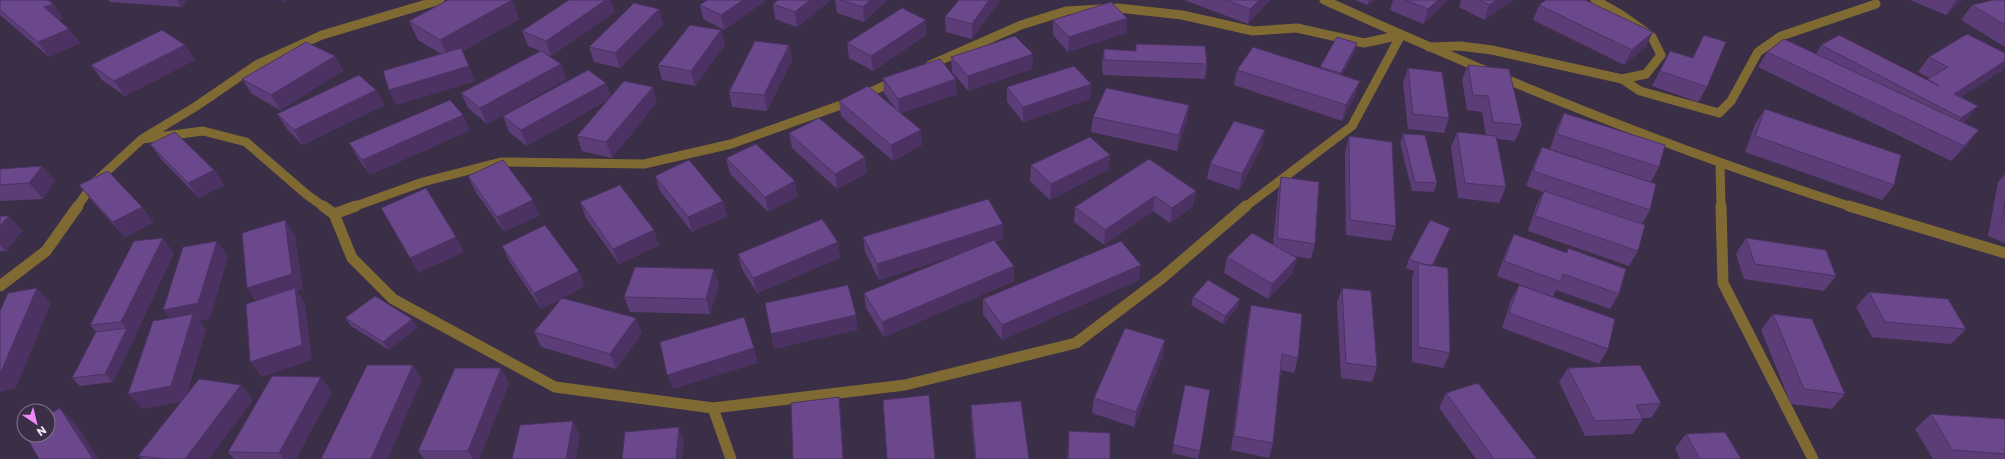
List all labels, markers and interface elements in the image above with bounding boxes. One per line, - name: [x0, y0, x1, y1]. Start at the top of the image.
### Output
- north arrow: [16, 403, 56, 443]
- text: N: [34, 422, 50, 440]

